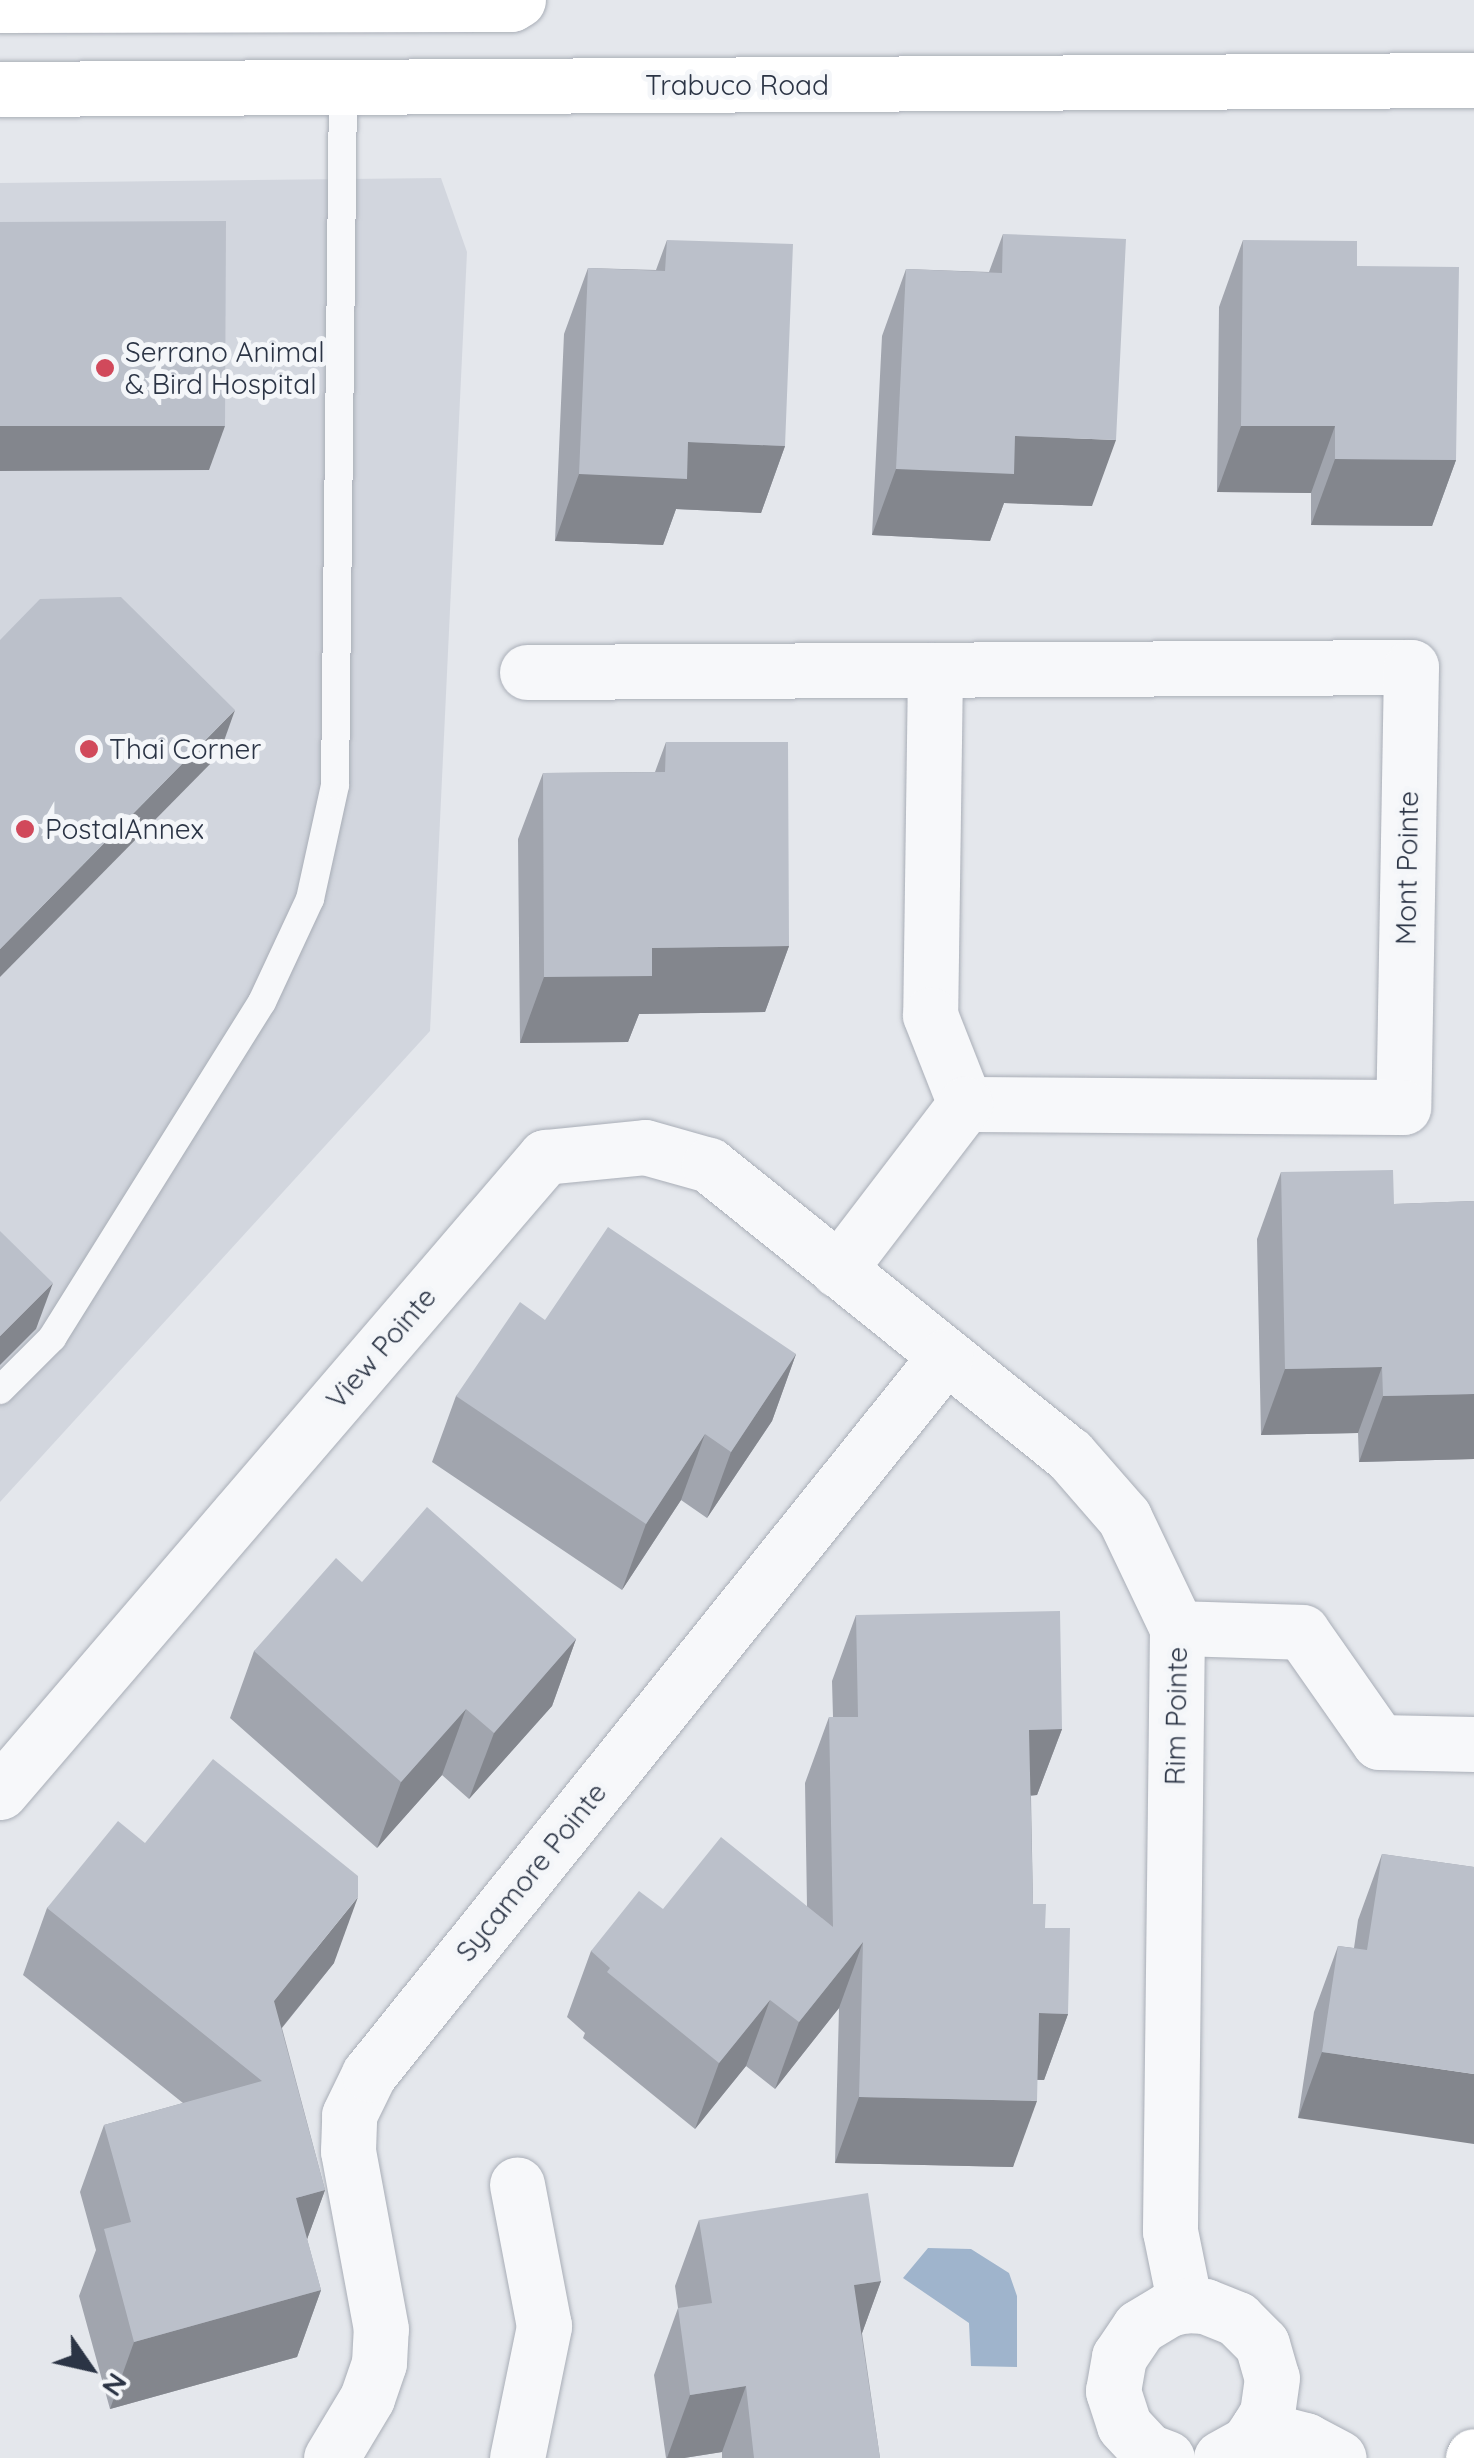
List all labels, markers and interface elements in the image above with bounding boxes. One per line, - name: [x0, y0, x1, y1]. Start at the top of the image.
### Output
- street label: Trabuco Road: [645, 68, 829, 102]
- place label: Serrano Animal & Bird Hospital: [125, 335, 325, 401]
- marker: Serrano Animal & Bird Hospital: [94, 357, 116, 379]
- place label: Thai Corner: [109, 732, 261, 766]
- marker: Thai Corner: [78, 738, 100, 760]
- street label: Mont Pointe: [1389, 791, 1425, 945]
- place label: PostalAnnex: [45, 812, 204, 846]
- marker: PostalAnnex: [14, 818, 36, 840]
- street label: View Pointe: [319, 1280, 443, 1416]
- street label: Rim Pointe: [1158, 1646, 1194, 1786]
- street label: Sycamore Pointe: [449, 1776, 613, 1968]
- north arrow: [40, 2318, 140, 2418]
- text: N: [95, 2367, 136, 2403]

